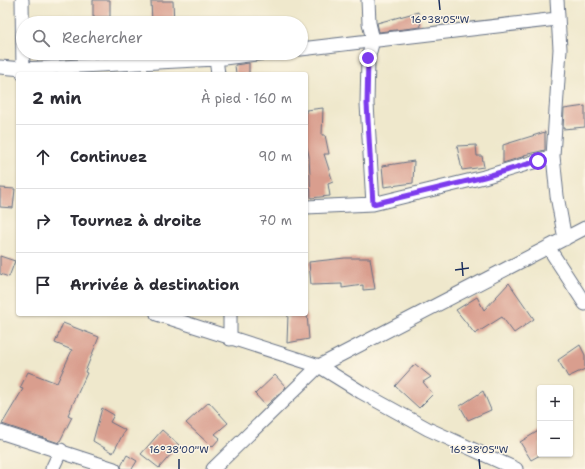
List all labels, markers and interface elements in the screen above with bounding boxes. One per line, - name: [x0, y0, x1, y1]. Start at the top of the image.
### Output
- text: 16°38'05"W: [411, 13, 470, 26]
- search box: [16, 16, 308, 60]
- icon: search: [30, 27, 52, 49]
- text: Rechercher: [62, 28, 143, 48]
- route end: [359, 49, 377, 67]
- text: 2 min: [32, 87, 82, 109]
- text: À pied · 160 m: [201, 90, 292, 107]
- icon: ahead: [32, 146, 54, 168]
- text: Continuez: [70, 147, 147, 167]
- text: 90 m: [258, 148, 292, 165]
- route start: [529, 152, 547, 170]
- icon: right: [32, 210, 54, 232]
- text: Tournez à droite: [70, 211, 202, 231]
- text: 70 m: [258, 212, 292, 229]
- icon: arrive: [32, 274, 54, 296]
- text: Arrivée à destination: [70, 275, 239, 295]
- map controls: [537, 385, 573, 457]
- button: +: [537, 385, 573, 421]
- button: −: [537, 421, 573, 457]
- text: 16°38'00"W: [149, 443, 209, 456]
- text: 16°38'05"W: [450, 443, 509, 456]

